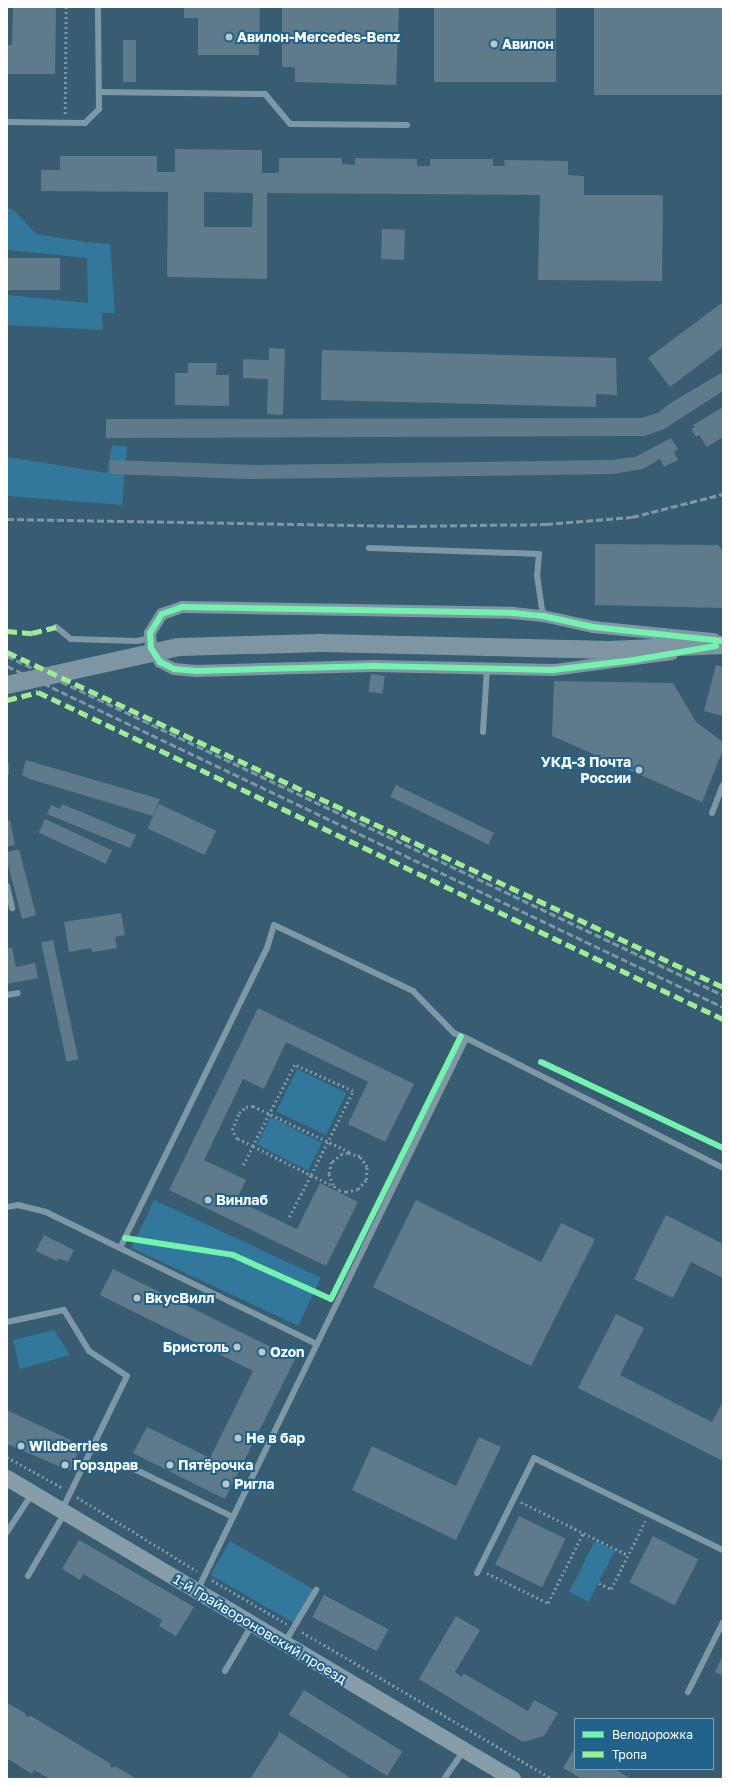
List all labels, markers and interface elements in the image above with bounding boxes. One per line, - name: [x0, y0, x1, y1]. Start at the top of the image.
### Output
- place label: Авилон-Mercedes-Benz: [237, 29, 400, 45]
- marker: Авилон-Mercedes-Benz: [224, 32, 234, 42]
- place label: Авилон: [502, 36, 554, 52]
- marker: Авилон: [489, 39, 499, 49]
- place label: УКД-3 Почта России: [541, 754, 631, 786]
- marker: УКД-3 Почта России: [634, 765, 644, 775]
- place label: Винлаб: [216, 1192, 268, 1208]
- marker: Винлаб: [203, 1195, 213, 1205]
- place label: ВкусВилл: [145, 1290, 214, 1306]
- marker: ВкусВилл: [132, 1293, 142, 1303]
- place label: Бристоль: [163, 1339, 229, 1355]
- marker: Бристоль: [232, 1342, 242, 1352]
- place label: Ozon: [270, 1344, 305, 1360]
- marker: Ozon: [257, 1347, 267, 1357]
- place label: Не в бар: [246, 1430, 305, 1446]
- marker: Не в бар: [233, 1433, 243, 1443]
- place label: Wildberries: [29, 1438, 108, 1454]
- marker: Wildberries: [16, 1441, 26, 1451]
- place label: Горздрав: [73, 1457, 138, 1473]
- place label: Пятёрочка: [178, 1457, 253, 1473]
- marker: Горздрав: [60, 1460, 70, 1470]
- marker: Пятёрочка: [165, 1460, 175, 1470]
- place label: Ригла: [234, 1476, 274, 1492]
- marker: Ригла: [221, 1479, 231, 1489]
- street label: 1-й Грайвороновский проезд: [170, 1570, 350, 1688]
- legend: [574, 1718, 714, 1770]
- text: Велодорожка: [612, 1727, 693, 1742]
- text: Тропа: [612, 1747, 647, 1762]

